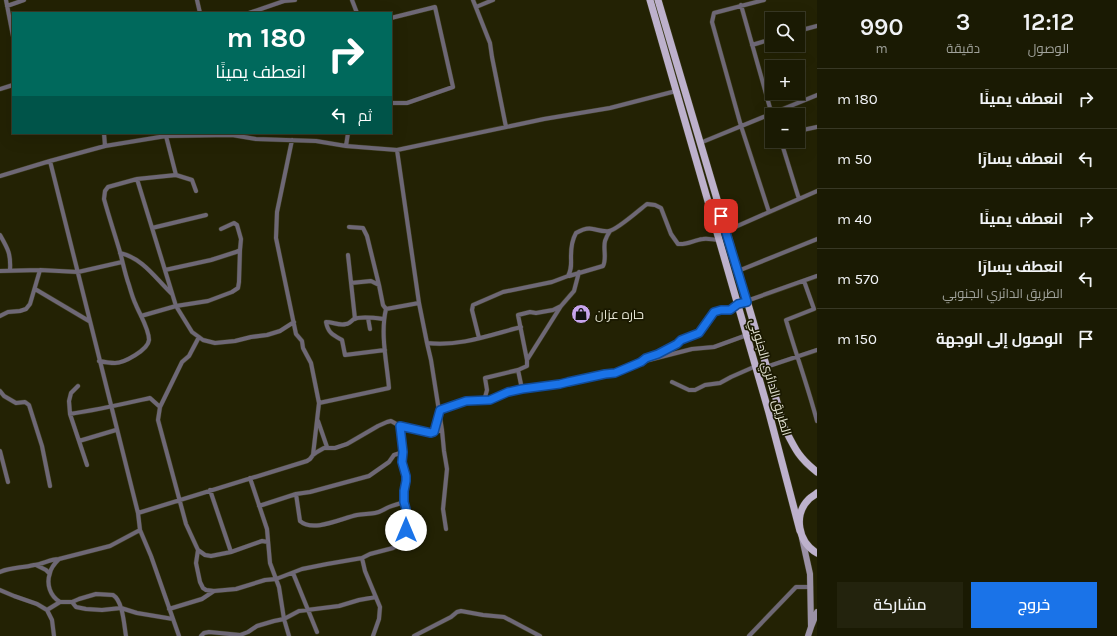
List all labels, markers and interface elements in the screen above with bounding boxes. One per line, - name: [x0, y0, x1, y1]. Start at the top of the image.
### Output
- text: 3: [956, 8, 970, 36]
- text: 12:12: [1023, 8, 1074, 36]
- map controls: [765, 12, 805, 148]
- button: search: [765, 12, 805, 52]
- text: 990: [860, 13, 904, 41]
- text: 180 m: [227, 21, 306, 54]
- icon: right: [320, 28, 372, 80]
- text: m: [876, 41, 888, 56]
- text: دقيقة: [946, 41, 980, 56]
- text: الوصول: [1028, 41, 1069, 56]
- button: +: [765, 60, 805, 100]
- text: انعطف يمينًا: [215, 61, 306, 83]
- icon: right: [1075, 88, 1097, 110]
- text: 180 m: [837, 90, 878, 108]
- text: انعطف يمينًا: [979, 90, 1063, 108]
- icon: left: [328, 104, 350, 126]
- text: ثم: [358, 107, 372, 125]
- button: −: [765, 108, 805, 148]
- icon: left: [1075, 148, 1097, 170]
- text: 50 m: [837, 150, 872, 168]
- text: انعطف يسارًا: [977, 150, 1063, 168]
- pin: [704, 199, 738, 233]
- icon: arrive: [710, 205, 732, 227]
- icon: right: [1075, 208, 1097, 230]
- text: 40 m: [837, 210, 872, 228]
- text: انعطف يمينًا: [979, 210, 1063, 228]
- text: انعطف يسارًا: [977, 258, 1063, 276]
- icon: left: [1075, 268, 1097, 290]
- text: 570 m: [837, 270, 879, 288]
- text: الطريق الدائري الجنوبي: [942, 286, 1063, 301]
- shop icon: حاره عزان: [570, 303, 592, 325]
- place label: حاره عزان: [595, 307, 644, 322]
- street label: الطريق الدائري الجنوبي: [744, 317, 794, 438]
- icon: arrive: [1075, 328, 1097, 350]
- text: 150 m: [837, 330, 877, 348]
- text: الوصول إلى الوجهة: [936, 330, 1063, 348]
- position arrow: [385, 509, 427, 551]
- button: مشاركة: [837, 582, 963, 628]
- button: خروج: [971, 582, 1097, 628]

